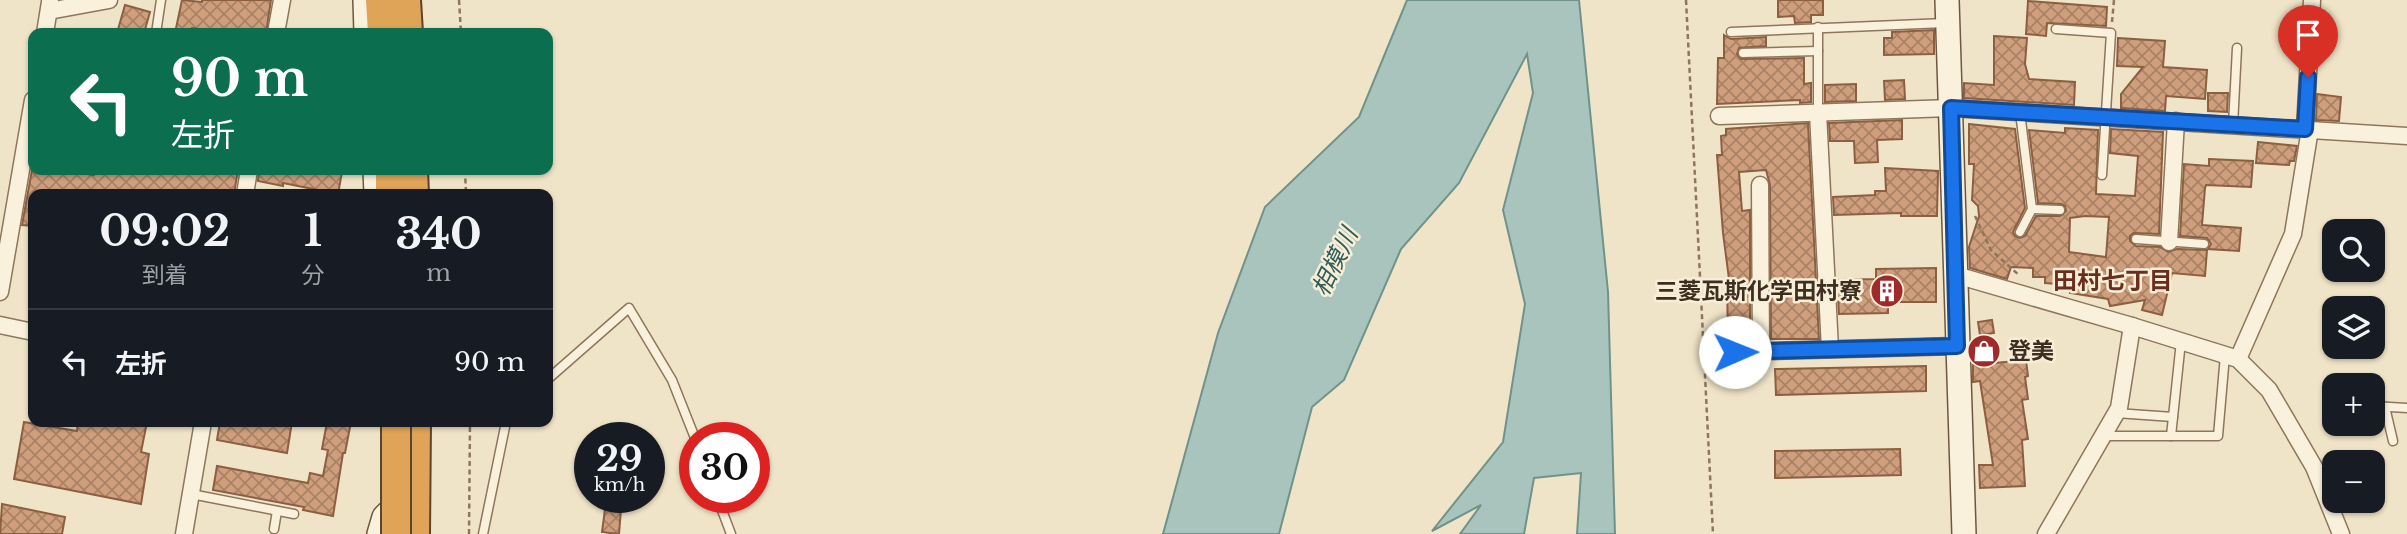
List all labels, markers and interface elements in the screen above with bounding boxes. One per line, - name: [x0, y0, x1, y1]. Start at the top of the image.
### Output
- pin: [2278, 5, 2338, 77]
- icon: arrive: [2289, 16, 2327, 54]
- text: 90 m: [171, 48, 308, 109]
- icon: left: [56, 56, 147, 147]
- text: 左折: [171, 115, 235, 155]
- text: 09:02: [99, 205, 230, 257]
- text: 1: [304, 205, 322, 257]
- text: 340: [395, 208, 482, 260]
- map controls: [2322, 219, 2385, 513]
- button: search: [2322, 219, 2385, 282]
- water label: 相模川: [1306, 220, 1365, 300]
- text: m: [426, 259, 451, 287]
- text: 到着: [142, 261, 188, 289]
- text: 分: [301, 261, 324, 289]
- district label: 田村七丁目: [2053, 266, 2173, 295]
- building icon: 三菱瓦斯化学田村寮: [1868, 272, 1906, 310]
- place label: 三菱瓦斯化学田村寮: [1655, 277, 1862, 305]
- button: layers: [2322, 296, 2385, 359]
- position arrow: [1698, 315, 1772, 389]
- shop icon: 登美: [1965, 332, 2003, 370]
- place label: 登美: [2008, 337, 2054, 365]
- icon: left: [56, 343, 94, 381]
- text: 90 m: [454, 346, 525, 378]
- text: 左折: [115, 348, 167, 380]
- button: +: [2322, 373, 2385, 436]
- speed limit sign: 30: [679, 422, 770, 513]
- text: 29: [596, 437, 643, 480]
- button: −: [2322, 450, 2385, 513]
- text: km/h: [594, 474, 645, 496]

